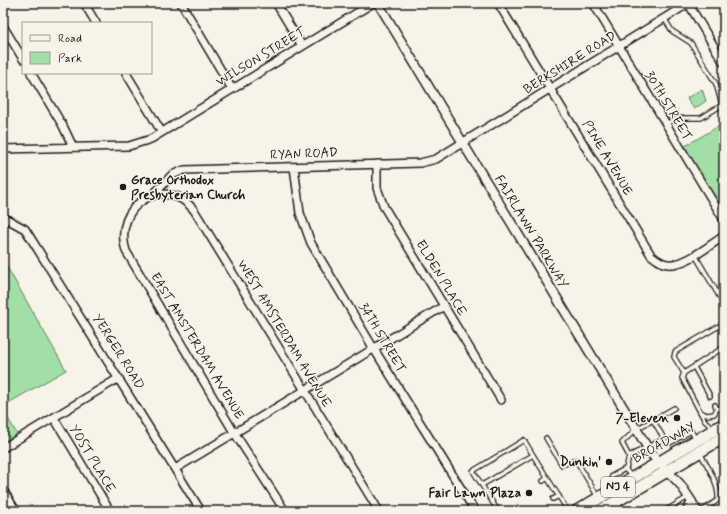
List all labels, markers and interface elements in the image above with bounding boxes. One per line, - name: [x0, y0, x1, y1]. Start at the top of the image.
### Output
- legend: [22, 22, 152, 74]
- street label: WILSON STREET: [213, 23, 310, 91]
- street label: BERKSHIRE ROAD: [521, 28, 619, 98]
- text: Road: [58, 31, 82, 47]
- text: Park: [58, 51, 82, 67]
- street label: 30TH STREET: [641, 68, 695, 144]
- street label: PINE AVENUE: [578, 117, 636, 199]
- street label: RYAN ROAD: [270, 144, 338, 164]
- place label: Grace Orthodox Presbyterian Church: [131, 172, 245, 204]
- street label: FAIRLAWN PARKWAY: [490, 172, 572, 293]
- marker: Grace Orthodox Presbyterian Church: [118, 182, 128, 192]
- street label: ELDEN PLACE: [412, 237, 470, 319]
- street label: WEST AMSTERDAM AVENUE: [233, 257, 335, 411]
- street label: EAST AMSTERDAM AVENUE: [146, 269, 248, 423]
- street label: 34TH STREET: [354, 300, 410, 376]
- street label: YERGER ROAD: [88, 311, 148, 393]
- place label: 7-Eleven: [616, 410, 670, 427]
- marker: 7-Eleven: [672, 413, 682, 423]
- street label: BROADWAY: [630, 418, 698, 468]
- street label: YOST PLACE: [65, 422, 119, 496]
- place label: Dunkin': [560, 454, 601, 471]
- marker: Dunkin': [604, 457, 614, 467]
- road number: NJ 4: [601, 477, 635, 497]
- place label: Fair Lawn Plaza: [429, 485, 521, 502]
- marker: Fair Lawn Plaza: [524, 488, 534, 498]

